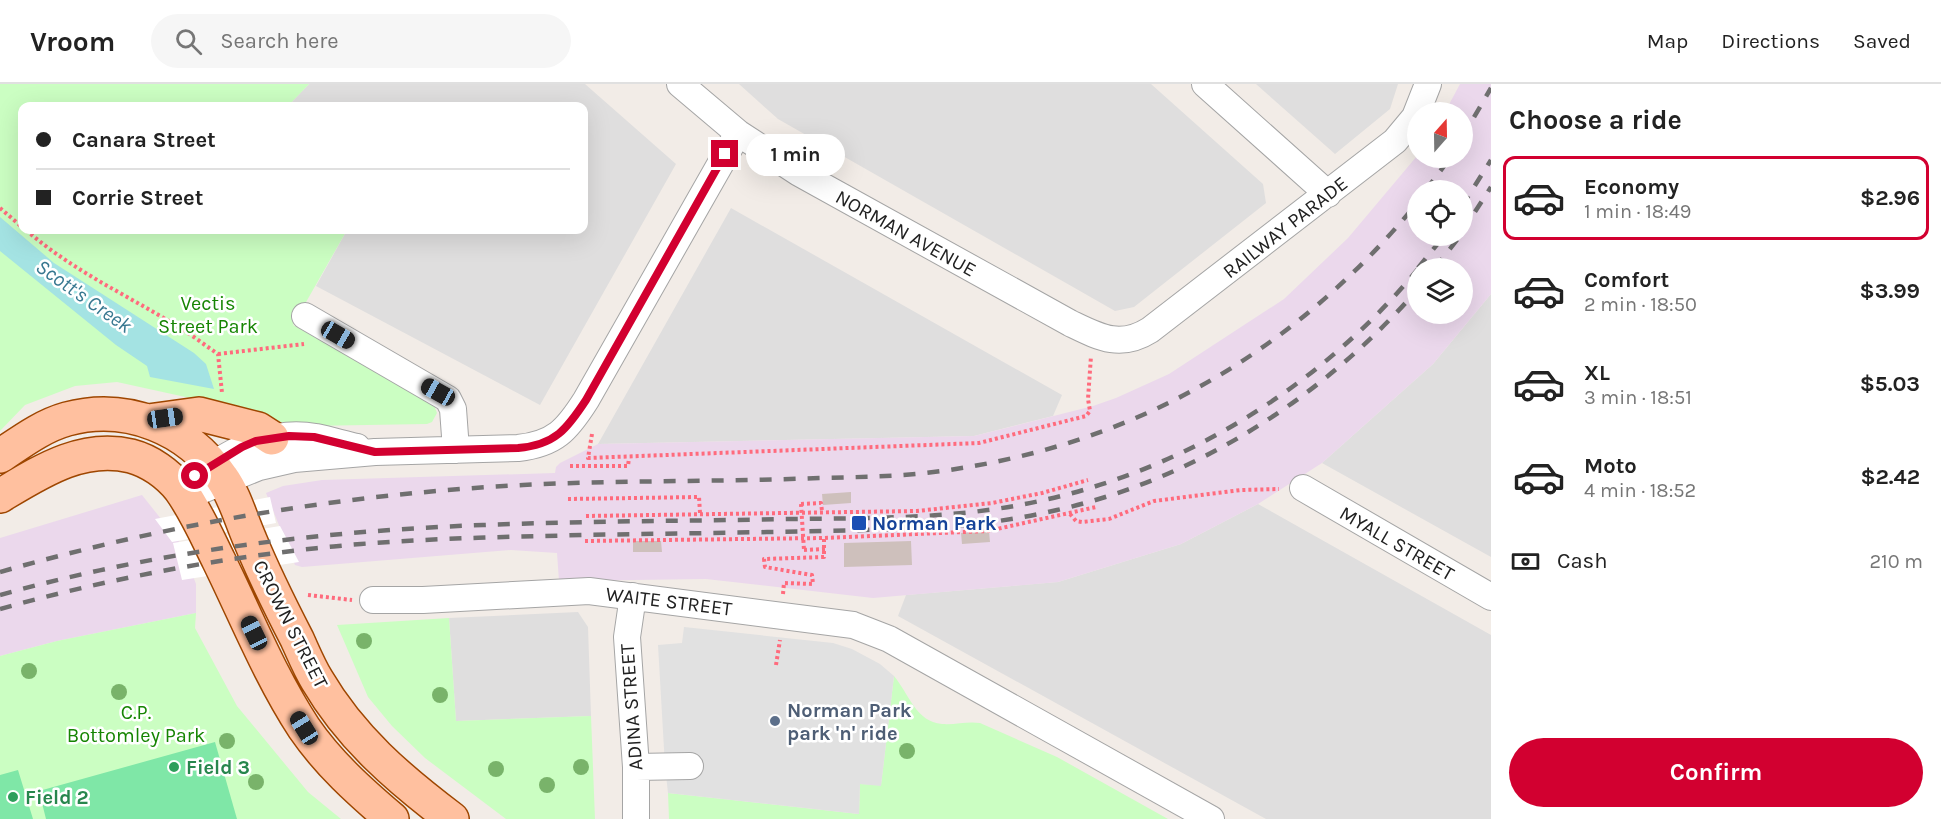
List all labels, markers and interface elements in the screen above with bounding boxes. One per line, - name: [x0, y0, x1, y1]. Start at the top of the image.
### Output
- search box: [151, 14, 571, 68]
- text: Vroom: [30, 25, 115, 58]
- icon: search: [172, 25, 205, 58]
- text: Search here: [220, 28, 339, 54]
- text: Map: [1647, 29, 1688, 53]
- text: Directions: [1721, 29, 1820, 53]
- text: Saved: [1853, 29, 1911, 53]
- north arrow: [1407, 102, 1473, 168]
- map controls: [1407, 102, 1473, 324]
- text: Choose a ride: [1509, 104, 1682, 136]
- text: Canara Street: [72, 127, 216, 153]
- callout: 1 min: [746, 133, 845, 175]
- route end: [711, 140, 738, 167]
- text: 1 min: [770, 143, 821, 166]
- icon: car: [1512, 171, 1566, 225]
- street label: RAILWAY PARADE: [1218, 172, 1352, 283]
- text: Economy: [1584, 174, 1679, 200]
- button: locate: [1407, 180, 1473, 246]
- text: Corrie Street: [72, 185, 203, 211]
- street label: NORMAN AVENUE: [831, 185, 980, 282]
- text: $2.96: [1860, 185, 1920, 211]
- text: 1 min · 18:49: [1584, 200, 1691, 223]
- water label: Scott's Creek: [31, 254, 137, 338]
- button: layers: [1407, 258, 1473, 324]
- icon: car: [1512, 264, 1566, 318]
- text: Comfort: [1584, 267, 1669, 293]
- text: $3.99: [1860, 278, 1920, 304]
- park label: Vectis Street Park: [158, 292, 258, 338]
- text: 2 min · 18:50: [1584, 293, 1697, 316]
- car: [318, 318, 358, 352]
- icon: car: [1512, 357, 1566, 411]
- text: XL: [1584, 360, 1610, 386]
- text: $5.03: [1860, 371, 1920, 397]
- car: [418, 375, 458, 409]
- text: 3 min · 18:51: [1584, 386, 1692, 409]
- car: [146, 407, 184, 429]
- icon: car: [1512, 450, 1566, 504]
- text: Moto: [1584, 453, 1637, 479]
- route start: [181, 462, 208, 489]
- text: $2.42: [1860, 464, 1920, 490]
- text: 4 min · 18:52: [1584, 479, 1696, 502]
- street label: MYALL STREET: [1335, 501, 1458, 585]
- place label: Norman Park: [872, 512, 997, 535]
- marker: Norman Park: [850, 514, 868, 532]
- icon: cash: [1509, 545, 1542, 578]
- text: Cash: [1557, 548, 1607, 574]
- text: 210 m: [1869, 550, 1923, 573]
- street label: CROWN STREET: [248, 556, 333, 692]
- street label: WAITE STREET: [604, 582, 733, 621]
- car: [238, 613, 270, 653]
- street label: ADINA STREET: [616, 643, 647, 771]
- place label: Norman Park park 'n' ride: [787, 699, 912, 745]
- park label: C.P. Bottomley Park: [67, 701, 205, 747]
- car: [287, 708, 321, 748]
- marker: Norman Park park 'n' ride: [768, 714, 782, 728]
- button: Confirm: [1509, 738, 1923, 807]
- place label: Field 3: [186, 756, 250, 779]
- marker: Field 3: [167, 760, 181, 774]
- place label: Field 2: [25, 786, 89, 809]
- marker: Field 2: [6, 790, 20, 804]

